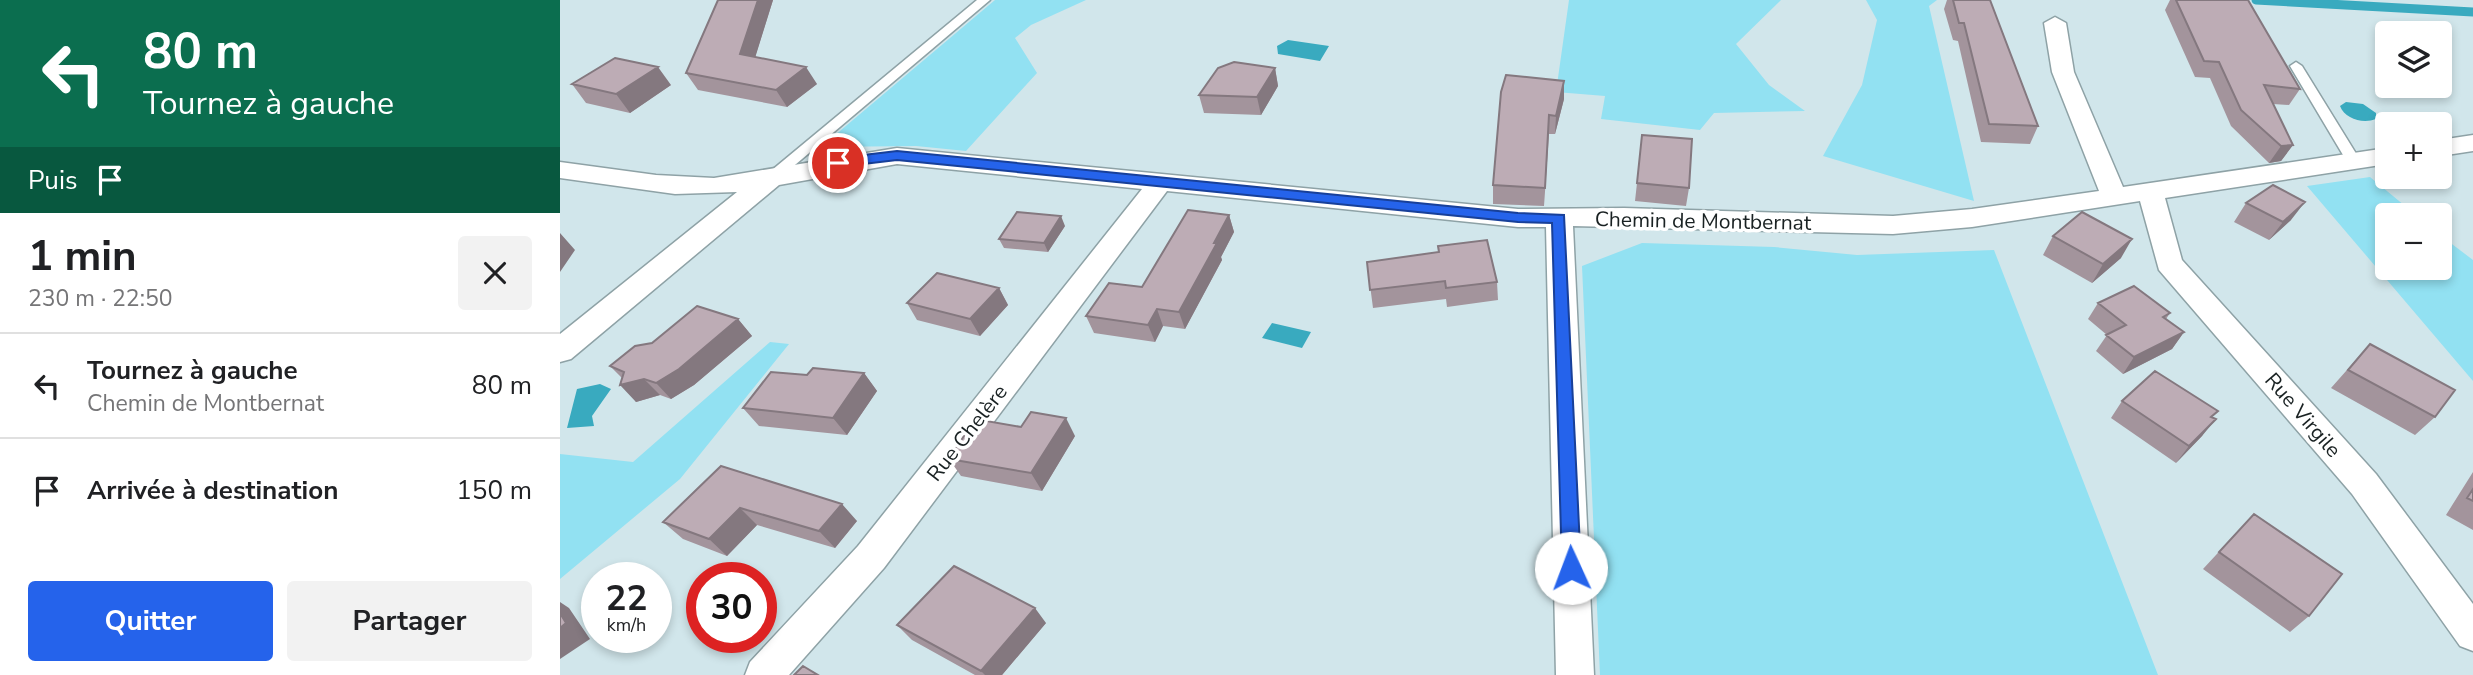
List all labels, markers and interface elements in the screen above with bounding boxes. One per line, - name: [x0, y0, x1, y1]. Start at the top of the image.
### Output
- text: 80 m: [143, 18, 258, 85]
- map controls: [2375, 21, 2452, 280]
- button: layers: [2375, 21, 2452, 98]
- icon: left: [28, 28, 119, 119]
- text: Tournez à gauche: [143, 82, 394, 125]
- button: +: [2375, 112, 2452, 189]
- pin: [808, 133, 868, 193]
- icon: arrive: [819, 144, 857, 182]
- icon: arrive: [91, 161, 129, 199]
- text: Puis: [28, 163, 77, 198]
- button: −: [2375, 203, 2452, 280]
- street label: Chemin de Montbernat: [1595, 205, 1812, 237]
- text: 1 min: [28, 228, 137, 285]
- button: close: [458, 236, 532, 310]
- text: 230 m · 22:50: [28, 283, 173, 314]
- text: Tournez à gauche: [87, 353, 298, 388]
- icon: left: [28, 367, 66, 405]
- street label: Rue Virgile: [2258, 367, 2348, 463]
- text: 80 m: [472, 368, 532, 403]
- street label: Rue Chelère: [920, 379, 1014, 487]
- text: Chemin de Montbernat: [87, 388, 324, 419]
- icon: arrive: [28, 472, 66, 510]
- text: Arrivée à destination: [87, 473, 338, 508]
- text: 150 m: [456, 473, 532, 508]
- position arrow: [1534, 531, 1608, 605]
- speed limit sign: 30: [686, 562, 777, 653]
- text: 22: [605, 575, 648, 622]
- button: Quitter: [28, 581, 273, 661]
- button: Partager: [287, 581, 532, 661]
- text: km/h: [607, 613, 646, 637]

